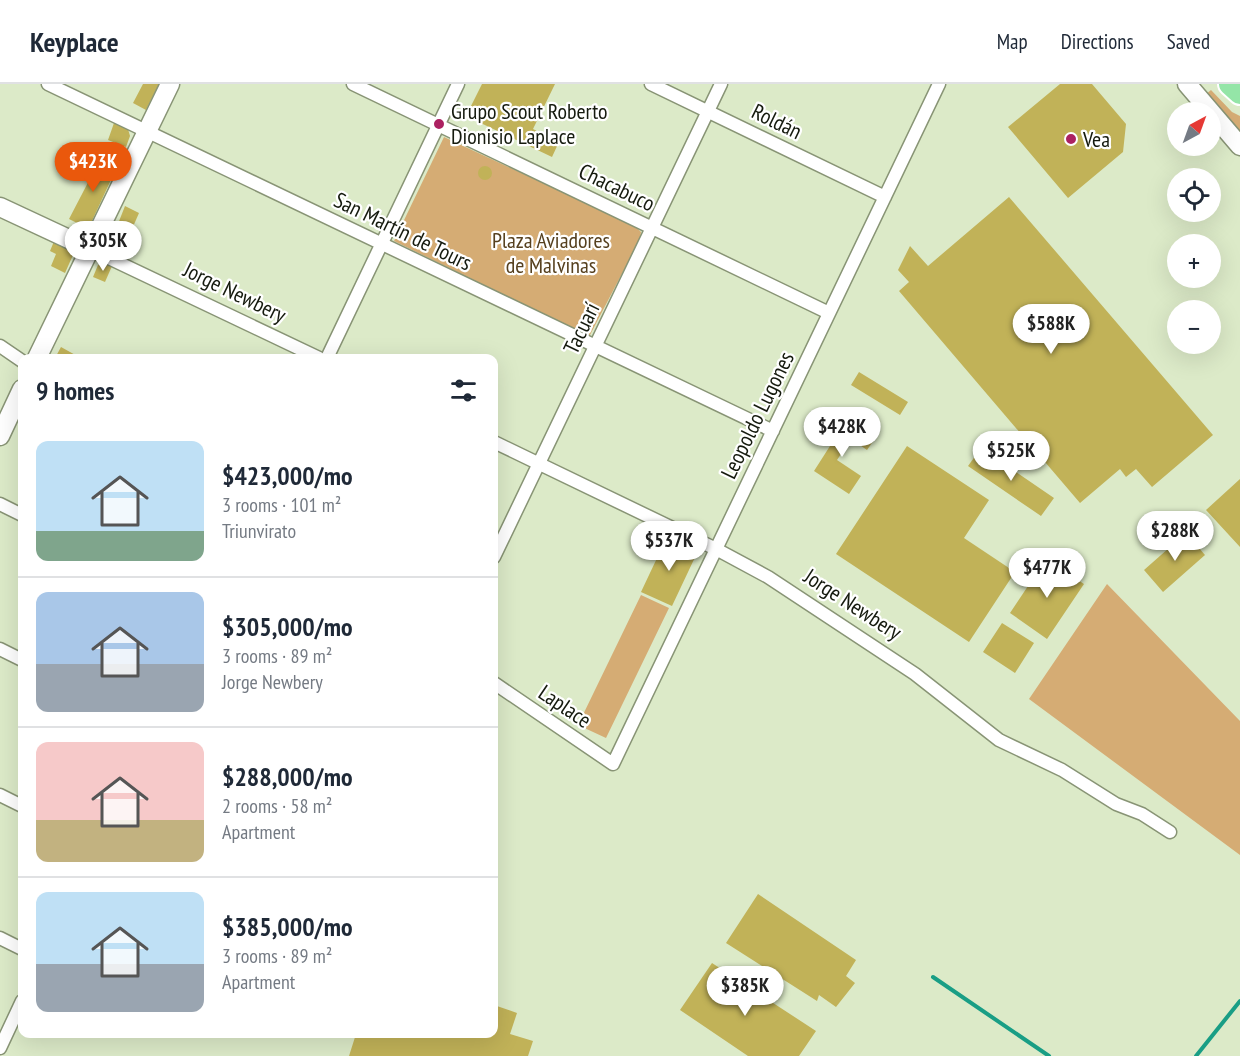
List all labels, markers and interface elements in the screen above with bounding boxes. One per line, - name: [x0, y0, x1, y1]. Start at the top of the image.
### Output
- text: Keyplace: [30, 23, 119, 60]
- text: Map: [997, 28, 1028, 55]
- text: Directions: [1061, 28, 1134, 55]
- text: Saved: [1167, 28, 1210, 55]
- place label: Grupo Scout Roberto Dionisio Laplace: [451, 97, 608, 150]
- street label: Roldán: [747, 97, 807, 145]
- north arrow: [1167, 102, 1221, 156]
- map controls: [1167, 102, 1221, 354]
- marker: Grupo Scout Roberto Dionisio Laplace: [432, 117, 446, 131]
- place label: Vea: [1082, 125, 1110, 153]
- marker: Vea: [1064, 132, 1078, 146]
- pin: $423K: [51, 142, 135, 193]
- text: $423K: [69, 148, 117, 174]
- street label: Chacabuco: [574, 157, 660, 217]
- button: locate: [1167, 168, 1221, 222]
- street label: San Martín de Tours: [330, 186, 476, 276]
- pin: $305K: [61, 221, 145, 272]
- park label: Plaza Aviadores de Malvinas: [492, 226, 610, 279]
- text: $305K: [79, 227, 127, 253]
- button: +: [1167, 234, 1221, 288]
- street label: Jorge Newbery: [178, 255, 292, 329]
- street label: Tacuarí: [557, 298, 605, 358]
- button: −: [1167, 300, 1221, 354]
- pin: $588K: [1009, 304, 1093, 355]
- text: $588K: [1027, 310, 1075, 336]
- street label: Leopoldo Lugones: [714, 347, 800, 483]
- text: 9 homes: [36, 374, 114, 407]
- icon: filters: [447, 374, 480, 407]
- pin: $428K: [800, 407, 884, 458]
- text: $428K: [818, 413, 866, 439]
- pin: $525K: [969, 431, 1053, 482]
- text: $525K: [987, 437, 1035, 463]
- text: $423,000/mo: [222, 459, 353, 492]
- icon: home: [84, 465, 156, 537]
- text: 3 rooms · 101 m²: [222, 492, 341, 518]
- pin: $288K: [1133, 511, 1217, 562]
- text: $288K: [1151, 517, 1199, 543]
- text: Triunvirato: [222, 518, 296, 544]
- pin: $537K: [627, 521, 711, 572]
- text: $537K: [645, 527, 693, 553]
- pin: $477K: [1005, 548, 1089, 599]
- text: $477K: [1023, 554, 1071, 580]
- street label: Jorge Newbery: [798, 562, 908, 646]
- text: $305,000/mo: [222, 610, 353, 643]
- icon: home: [84, 616, 156, 688]
- text: 3 rooms · 89 m²: [222, 643, 332, 669]
- text: Jorge Newbery: [222, 669, 323, 695]
- street label: Laplace: [533, 678, 597, 734]
- text: $288,000/mo: [222, 760, 353, 793]
- icon: home: [84, 766, 156, 838]
- text: 2 rooms · 58 m²: [222, 793, 332, 819]
- text: Apartment: [222, 819, 295, 845]
- text: $385,000/mo: [222, 910, 353, 943]
- icon: home: [84, 916, 156, 988]
- text: 3 rooms · 89 m²: [222, 943, 332, 969]
- pin: $385K: [703, 966, 787, 1017]
- text: Apartment: [222, 969, 295, 995]
- text: $385K: [721, 972, 769, 998]

